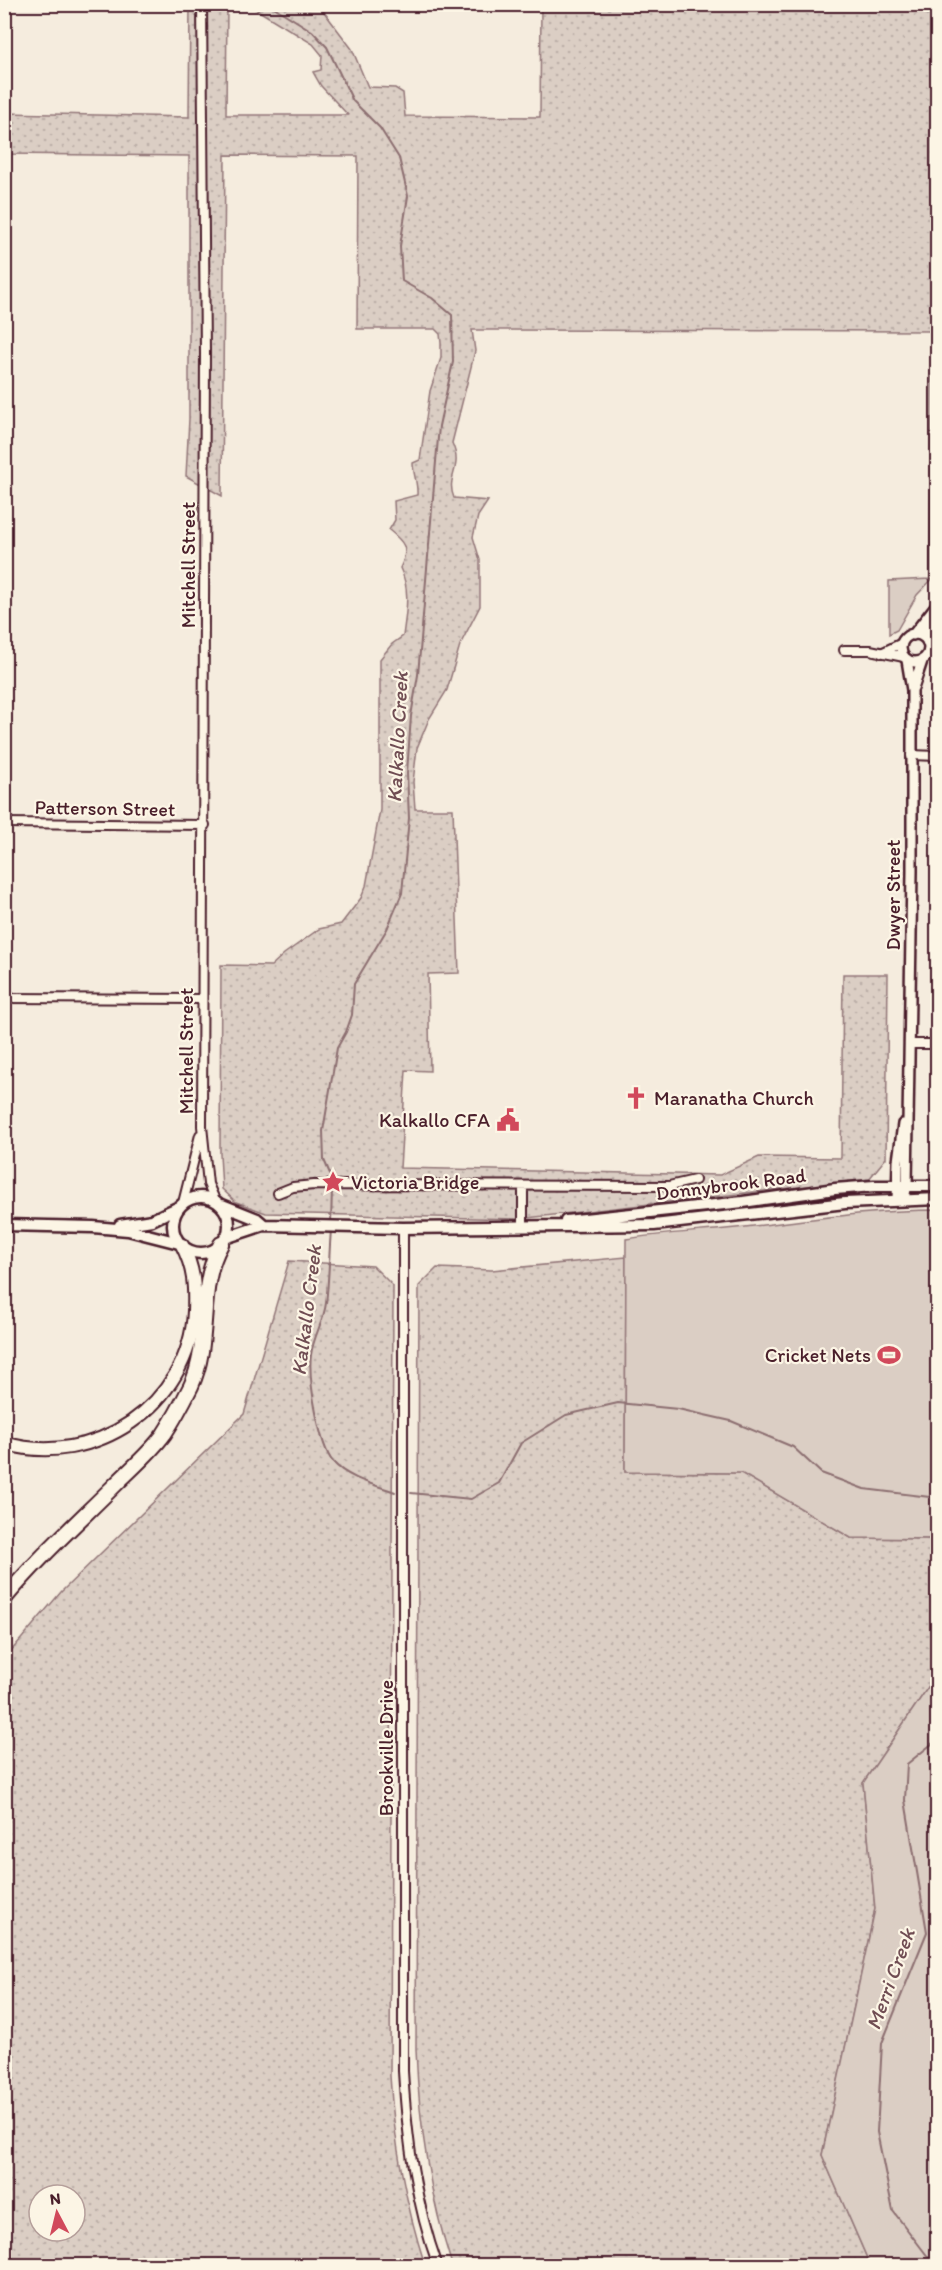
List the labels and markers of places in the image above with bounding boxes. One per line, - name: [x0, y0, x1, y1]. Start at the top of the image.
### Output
- church icon: Maranatha Church: [623, 1085, 649, 1111]
- place label: Maranatha Church: [654, 1086, 814, 1110]
- public building icon: Kalkallo CFA: [495, 1107, 521, 1133]
- place label: Kalkallo CFA: [379, 1108, 490, 1132]
- place icon: Victoria Bridge: [320, 1169, 346, 1195]
- place label: Victoria Bridge: [351, 1170, 479, 1194]
- sports icon: Cricket Nets: [876, 1342, 902, 1368]
- place label: Cricket Nets: [765, 1343, 871, 1367]

